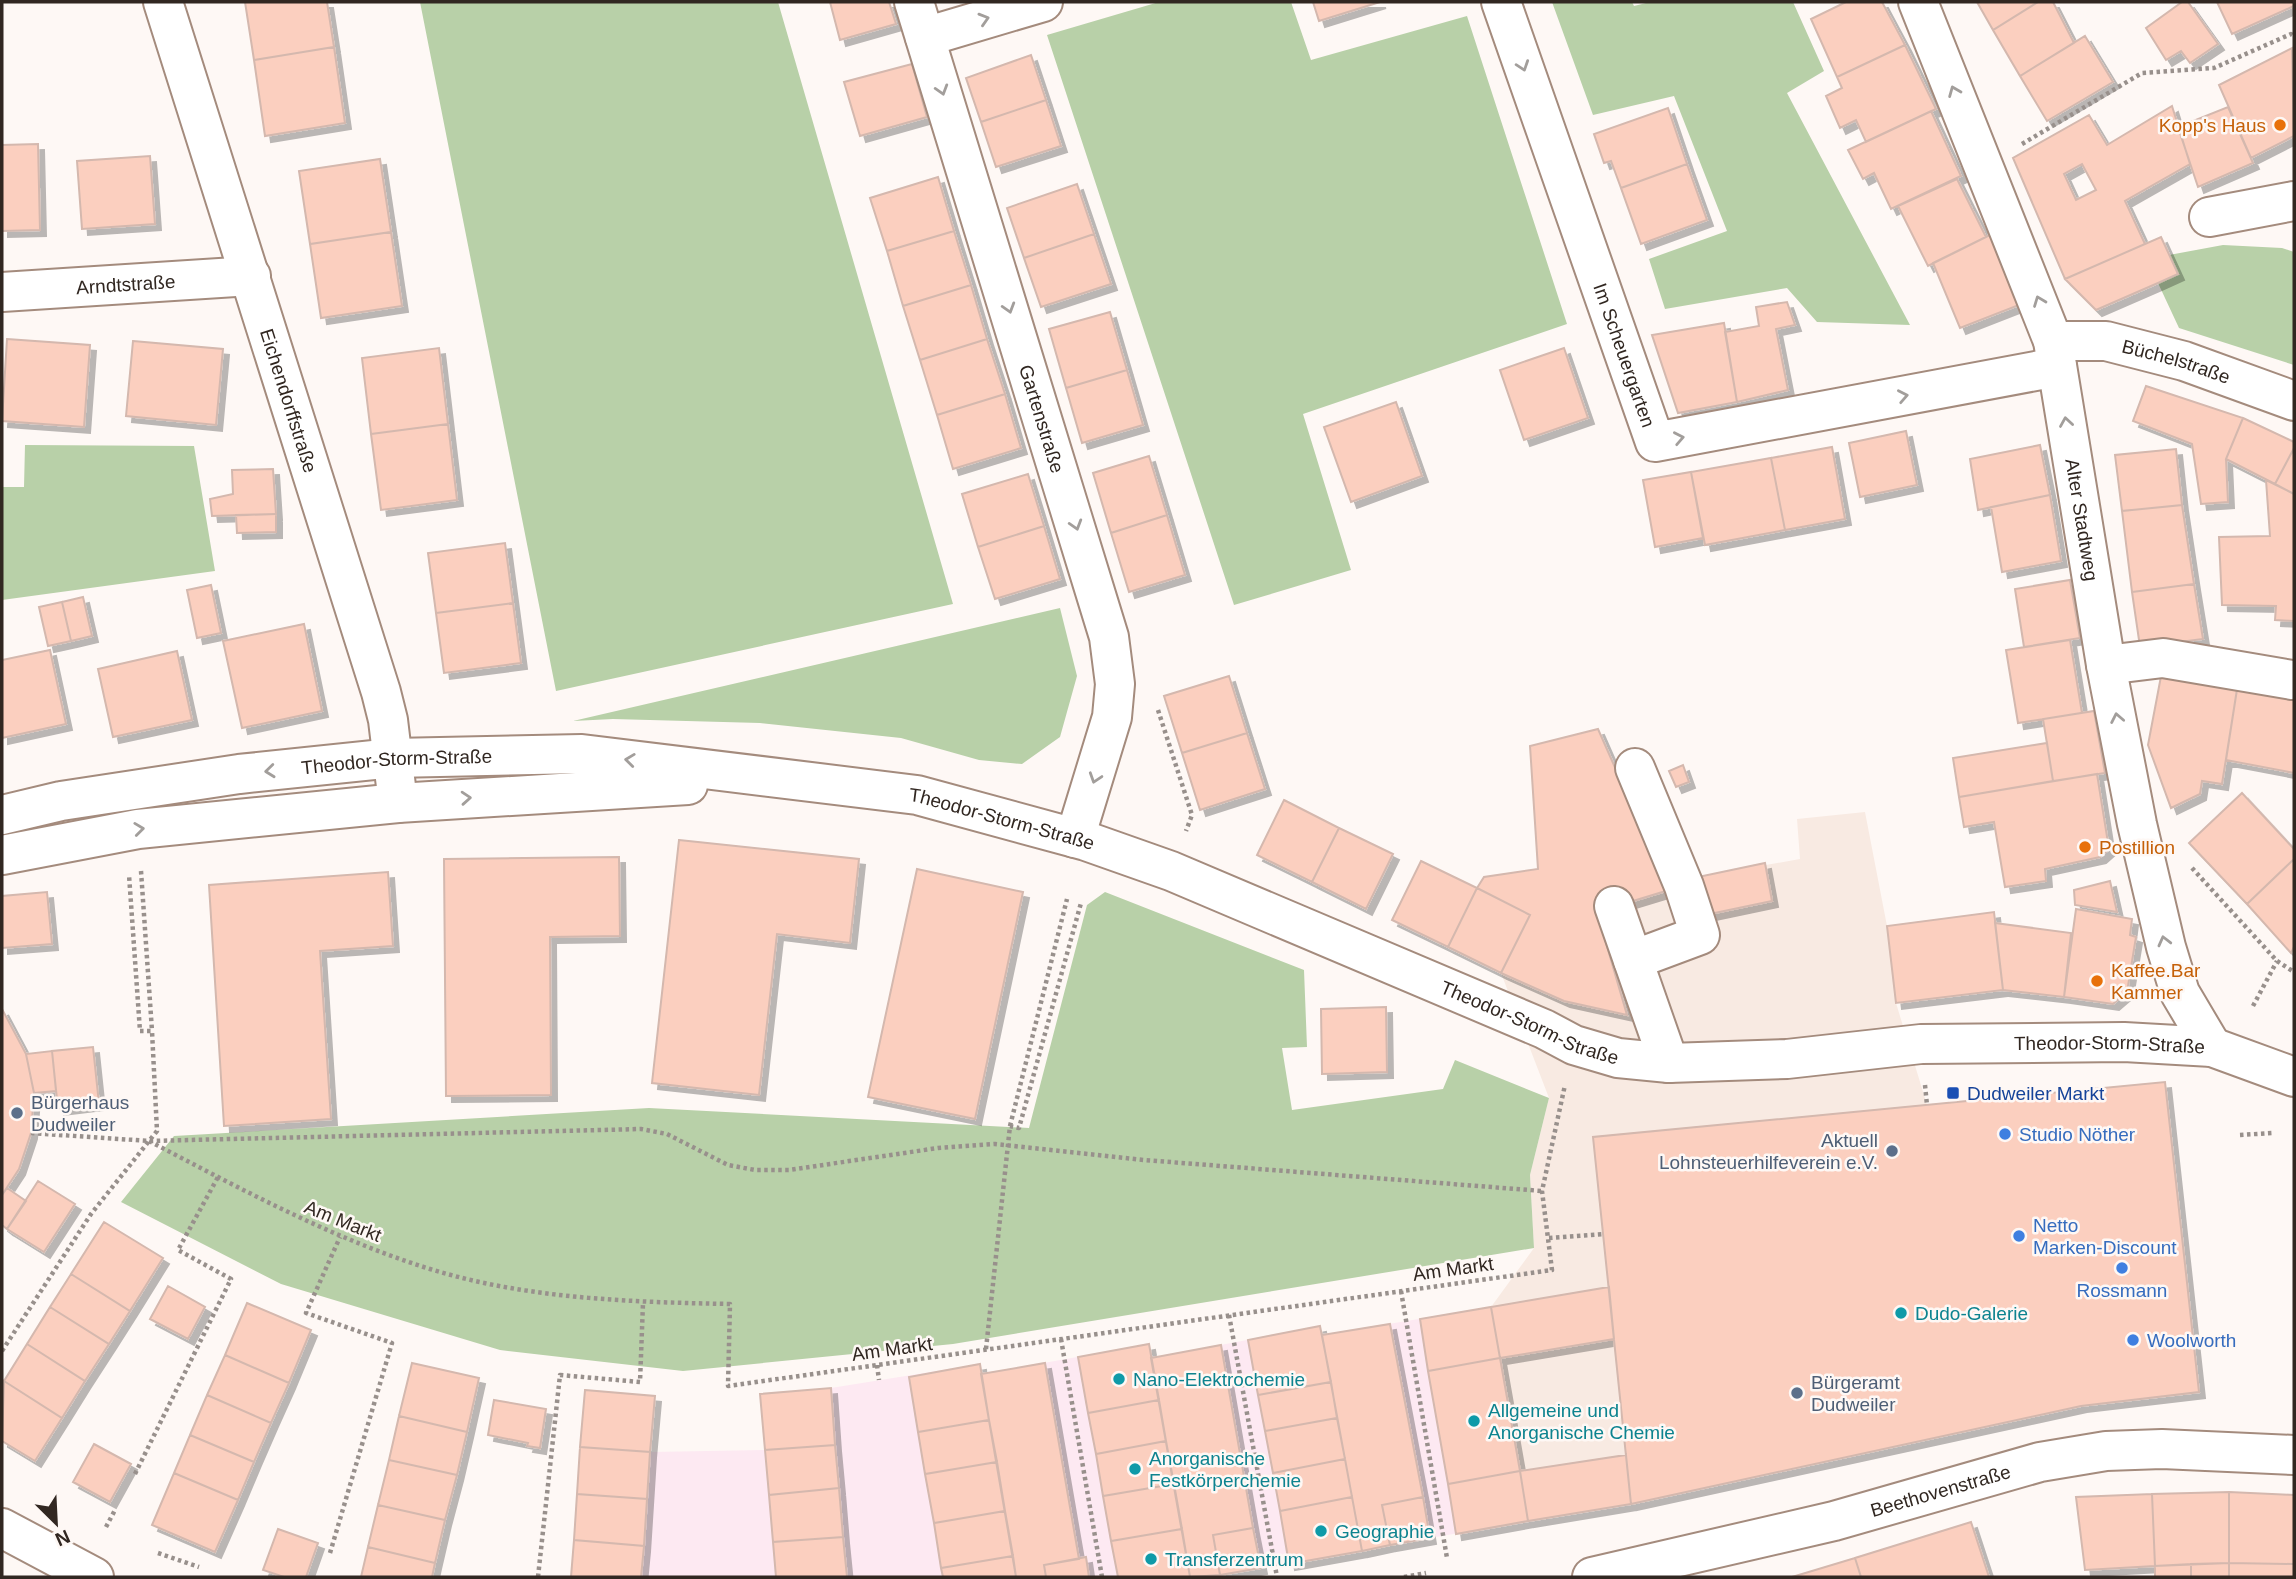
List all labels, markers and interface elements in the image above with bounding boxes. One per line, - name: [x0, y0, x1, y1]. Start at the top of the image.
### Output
- one-way arrow: [978, 13, 990, 28]
- one-way arrow: [1515, 60, 1529, 72]
- one-way arrow: [933, 84, 948, 96]
- one-way arrow: [1948, 85, 1962, 97]
- place label: Kopp's Haus: [2159, 115, 2266, 136]
- marker: Kopp's Haus: [2272, 117, 2288, 133]
- street label: Arndtstraße: [76, 270, 176, 298]
- street label: Im Scheuergarten: [1590, 280, 1659, 430]
- one-way arrow: [2033, 296, 2047, 308]
- one-way arrow: [1000, 301, 1015, 313]
- street label: Eichendorffstraße: [256, 326, 321, 475]
- street label: Büchelstraße: [2120, 335, 2233, 387]
- street label: Gartenstraße: [1016, 362, 1068, 475]
- one-way arrow: [1897, 389, 1909, 404]
- one-way arrow: [2059, 416, 2074, 428]
- one-way arrow: [1673, 431, 1685, 446]
- street label: Alter Stadtweg: [2062, 457, 2103, 582]
- one-way arrow: [1068, 518, 1082, 531]
- one-way arrow: [2110, 712, 2125, 724]
- street label: Theodor-Storm-Straße: [300, 745, 492, 778]
- one-way arrow: [624, 752, 635, 767]
- one-way arrow: [264, 763, 275, 778]
- one-way arrow: [1089, 771, 1103, 783]
- street label: Theodor-Storm-Straße: [908, 784, 1097, 854]
- one-way arrow: [461, 791, 472, 806]
- one-way arrow: [133, 822, 144, 837]
- place label: Postillion: [2099, 837, 2175, 858]
- marker: Postillion: [2077, 839, 2093, 855]
- one-way arrow: [2158, 935, 2172, 947]
- place label: Kaffee.Bar Kammer: [2111, 960, 2201, 1003]
- marker: Kaffee.Bar Kammer: [2089, 973, 2105, 989]
- street label: Theodor-Storm-Straße: [1438, 976, 1621, 1068]
- street label: Theodor-Storm-Straße: [2014, 1031, 2206, 1057]
- place label: Dudweiler Markt: [1967, 1083, 2105, 1104]
- marker: Dudweiler Markt: [1945, 1085, 1961, 1101]
- place label: Bürgerhaus Dudweiler: [31, 1092, 129, 1135]
- marker: Bürgerhaus Dudweiler: [9, 1105, 25, 1121]
- place label: Studio Nöther: [2019, 1124, 2136, 1145]
- marker: Studio Nöther: [1997, 1126, 2013, 1142]
- place label: Aktuell Lohnsteuerhilfeverein e.V.: [1659, 1130, 1878, 1173]
- marker: Aktuell Lohnsteuerhilfeverein e.V.: [1884, 1143, 1900, 1159]
- street label: Am Markt: [301, 1196, 385, 1246]
- place label: Netto Marken-Discount: [2033, 1215, 2177, 1258]
- marker: Netto Marken-Discount: [2011, 1228, 2027, 1244]
- street label: Am Markt: [1411, 1253, 1495, 1285]
- marker: Rossmann: [2114, 1260, 2130, 1276]
- place label: Rossmann: [2077, 1280, 2167, 1301]
- place label: Dudo-Galerie: [1915, 1303, 2028, 1324]
- marker: Dudo-Galerie: [1893, 1305, 1909, 1321]
- place label: Woolworth: [2147, 1330, 2236, 1351]
- marker: Woolworth: [2125, 1332, 2141, 1348]
- street label: Am Markt: [850, 1333, 934, 1365]
- place label: Nano-Elektrochemie: [1133, 1369, 1305, 1390]
- marker: Nano-Elektrochemie: [1111, 1371, 1127, 1387]
- place label: Bürgeramt Dudweiler: [1811, 1372, 1900, 1415]
- marker: Bürgeramt Dudweiler: [1789, 1385, 1805, 1401]
- place label: Allgemeine und Anorganische Chemie: [1488, 1400, 1675, 1443]
- marker: Allgemeine und Anorganische Chemie: [1466, 1413, 1482, 1429]
- place label: Anorganische Festkörperchemie: [1149, 1448, 1301, 1491]
- marker: Anorganische Festkörperchemie: [1127, 1461, 1143, 1477]
- street label: Beethovenstraße: [1868, 1461, 2013, 1521]
- north arrow: [21, 1488, 91, 1558]
- place label: Geographie: [1335, 1521, 1434, 1542]
- marker: Geographie: [1313, 1523, 1329, 1539]
- text: N: [52, 1526, 73, 1550]
- place label: Transferzentrum: [1165, 1549, 1304, 1570]
- marker: Transferzentrum: [1143, 1551, 1159, 1567]

